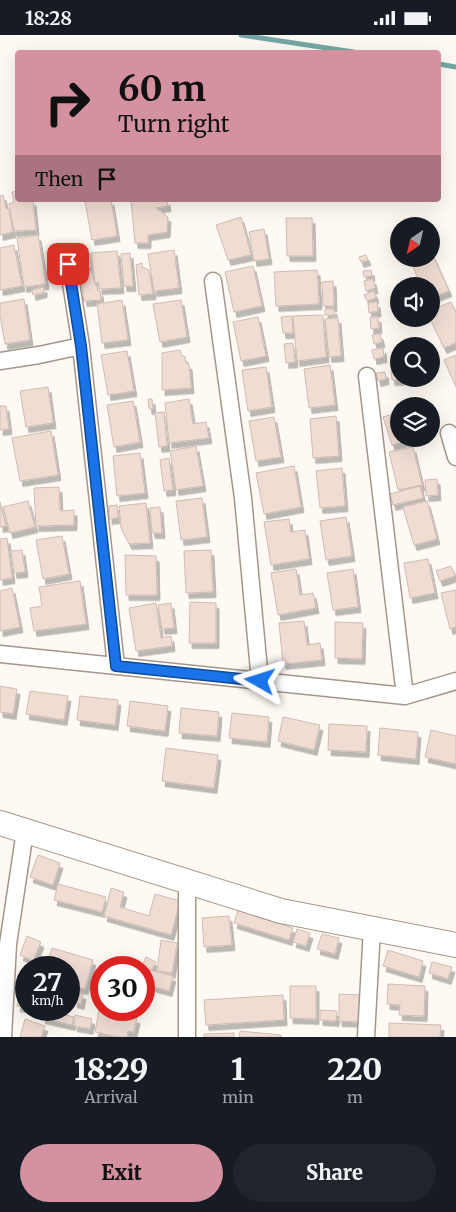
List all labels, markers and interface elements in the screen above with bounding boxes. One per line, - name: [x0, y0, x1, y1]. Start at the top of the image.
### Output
- text: 18:28: [25, 6, 72, 30]
- text: 60 m: [118, 67, 206, 111]
- icon: right: [35, 70, 100, 135]
- text: Turn right: [118, 110, 229, 138]
- icon: arrive: [93, 165, 121, 193]
- text: Then: [35, 167, 83, 191]
- north arrow: [390, 217, 440, 267]
- map controls: [390, 217, 440, 447]
- pin: [47, 243, 89, 285]
- icon: arrive: [54, 250, 82, 278]
- button: sound: [390, 277, 440, 327]
- button: search: [390, 337, 440, 387]
- button: layers: [390, 397, 440, 447]
- position arrow: [233, 654, 285, 706]
- speed limit sign: 30: [90, 956, 155, 1021]
- text: 27: [33, 966, 62, 998]
- text: km/h: [32, 993, 63, 1008]
- text: 18:29: [74, 1050, 148, 1088]
- text: 1: [231, 1050, 245, 1088]
- text: 220: [328, 1050, 382, 1088]
- text: Arrival: [84, 1087, 138, 1107]
- text: min: [222, 1087, 254, 1107]
- text: m: [347, 1087, 363, 1107]
- button: Exit: [20, 1144, 223, 1202]
- button: Share: [233, 1144, 436, 1202]

